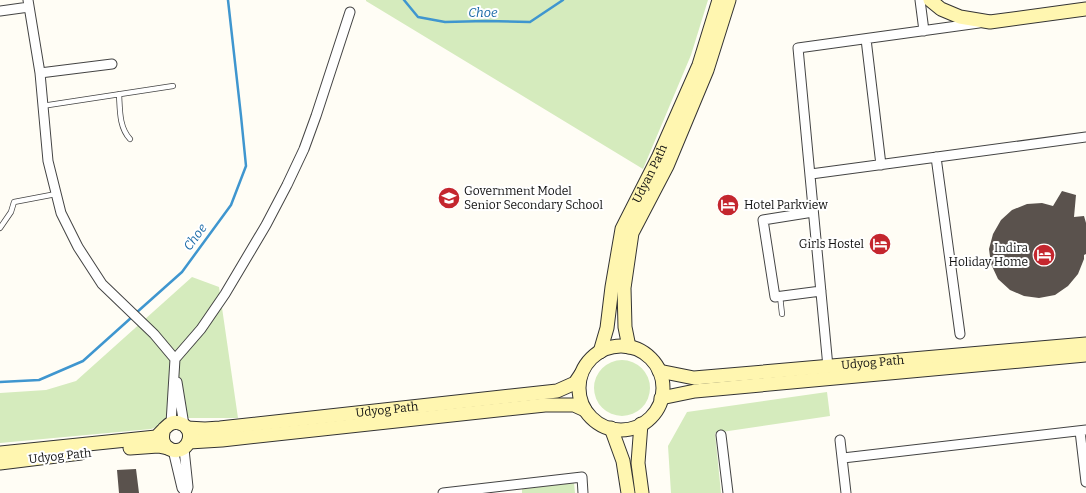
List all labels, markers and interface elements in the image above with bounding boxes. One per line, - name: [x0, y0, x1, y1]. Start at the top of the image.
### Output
- water label: Choe: [468, 5, 498, 20]
- street label: Udyan Path: [629, 142, 670, 205]
- place label: Government Model Senior Secondary School: [464, 184, 603, 212]
- school or university icon: Government Model Senior Secondary School: [436, 185, 462, 211]
- hotel icon: Hotel Parkview: [715, 192, 741, 218]
- place label: Hotel Parkview: [744, 198, 828, 212]
- water label: Choe: [180, 220, 210, 253]
- hotel icon: Girls Hostel: [867, 231, 893, 257]
- place label: Girls Hostel: [799, 237, 865, 251]
- place label: Indira Holiday Home: [949, 241, 1028, 269]
- hotel icon: Indira Holiday Home: [1031, 242, 1057, 268]
- street label: Udyog Path: [841, 353, 905, 372]
- street label: Udyog Path: [355, 399, 420, 420]
- street label: Udyog Path: [28, 446, 93, 466]

